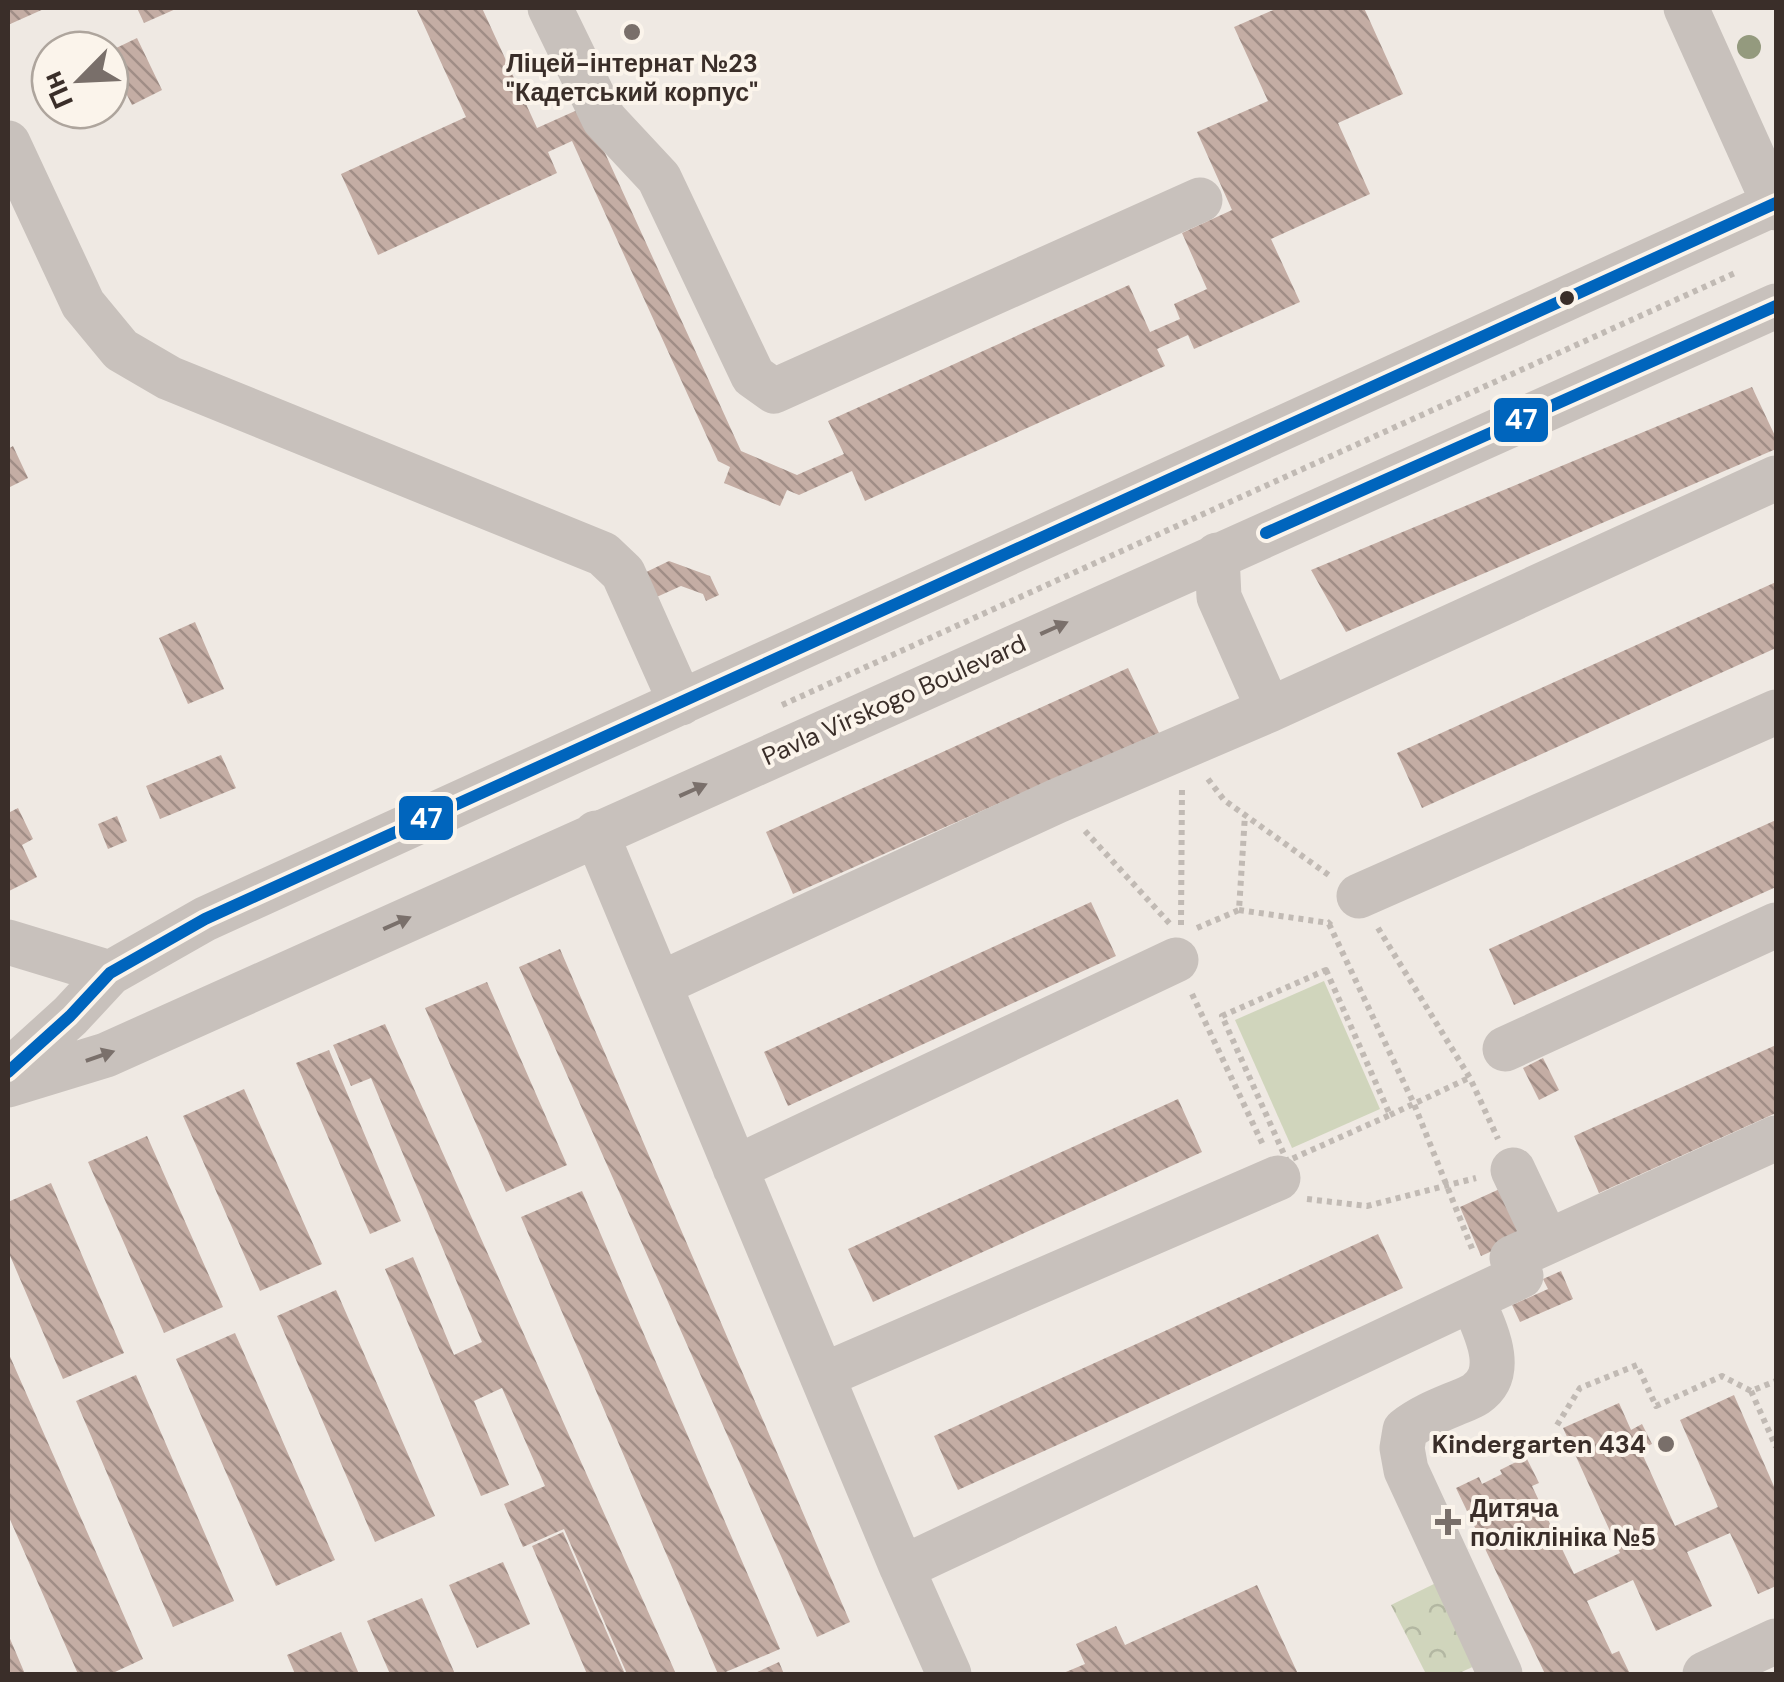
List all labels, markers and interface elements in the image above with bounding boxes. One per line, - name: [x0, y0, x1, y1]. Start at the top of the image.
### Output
- marker: Ліцей-інтернат №23 "Кадетський корпус": [621, 21, 643, 43]
- north arrow: [30, 30, 130, 130]
- place label: Ліцей-інтернат №23 "Кадетський корпус": [506, 47, 758, 109]
- text: Пн: [33, 66, 82, 114]
- unlabelled marker: [1557, 288, 1577, 308]
- line badge: 47: [1492, 396, 1550, 444]
- text: 47: [1504, 401, 1538, 438]
- one-way arrow: [1039, 620, 1069, 636]
- street label: Pavla Virskogo Boulevard: [757, 627, 1031, 773]
- one-way arrow: [678, 782, 708, 798]
- line badge: 47: [397, 794, 455, 842]
- text: 47: [409, 800, 443, 837]
- one-way arrow: [383, 915, 412, 932]
- one-way arrow: [86, 1048, 116, 1063]
- place label: Kindergarten 434: [1432, 1428, 1646, 1461]
- marker: Kindergarten 434: [1655, 1433, 1677, 1455]
- place label: Дитяча поліклініка №5: [1470, 1492, 1656, 1554]
- marker: Дитяча поліклініка №5: [1435, 1509, 1461, 1535]

